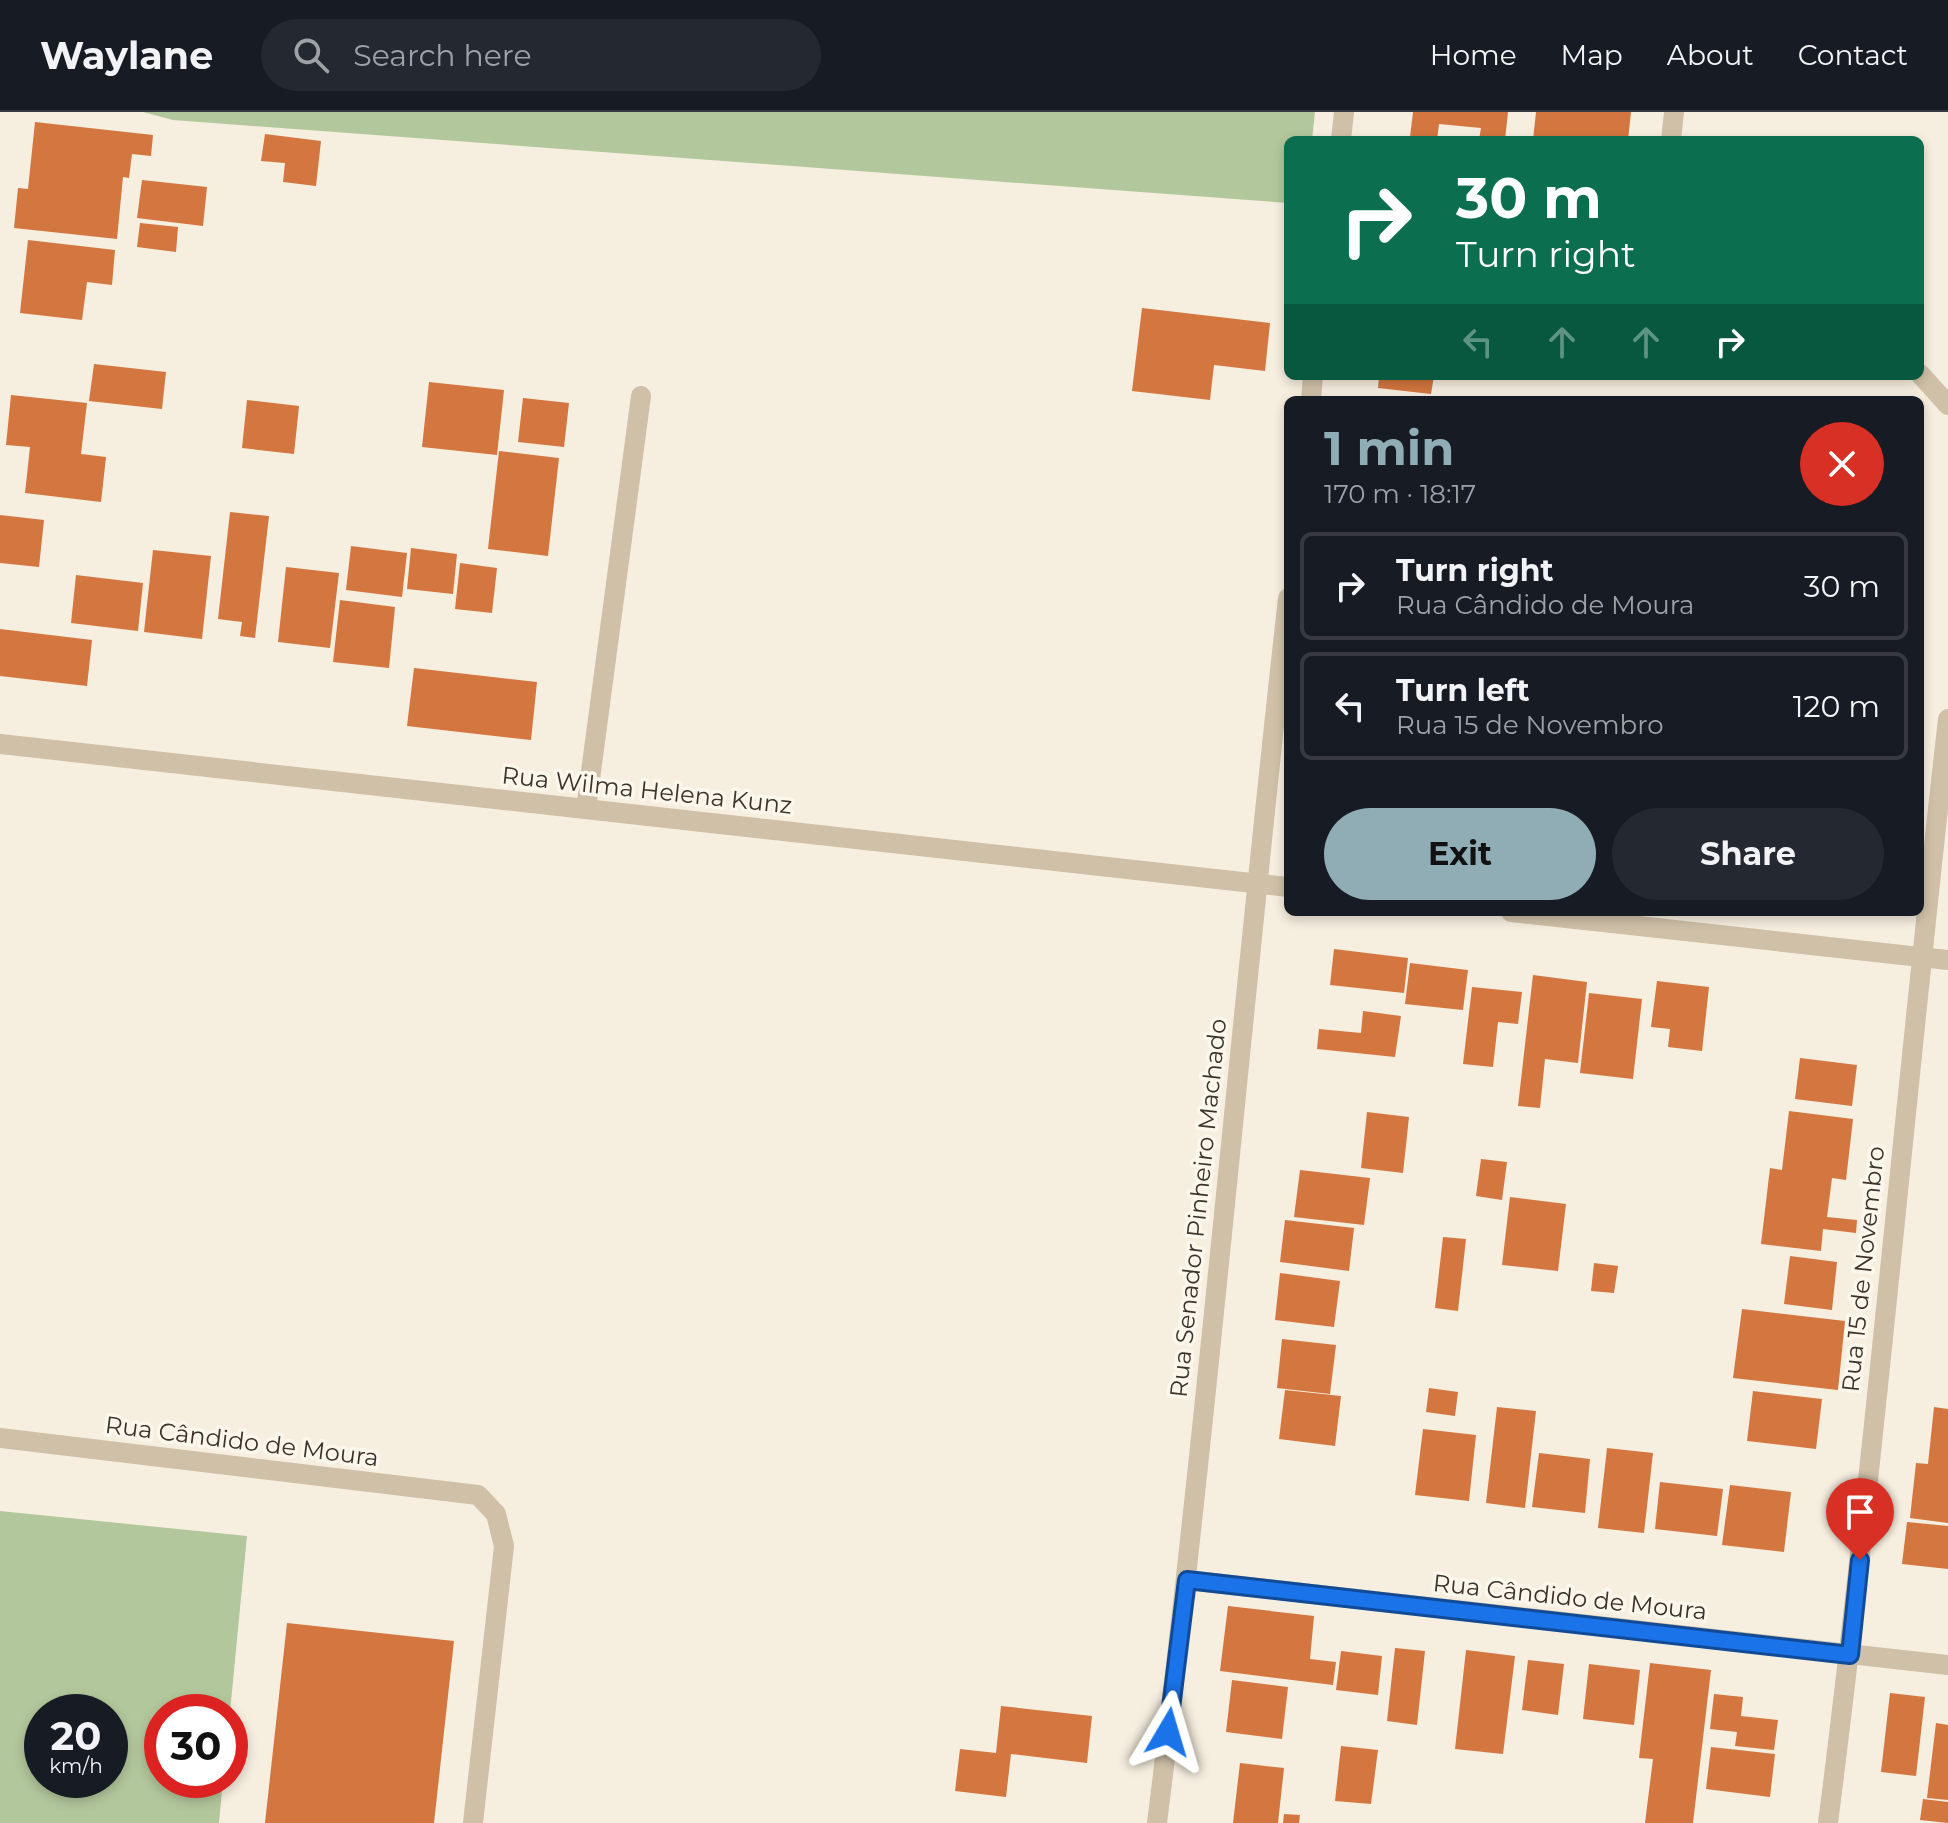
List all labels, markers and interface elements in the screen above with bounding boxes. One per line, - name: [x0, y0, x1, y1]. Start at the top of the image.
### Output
- search box: [261, 19, 821, 91]
- text: Waylane: [40, 32, 213, 79]
- icon: search: [289, 33, 333, 77]
- text: Search here: [353, 37, 532, 74]
- text: Home: [1430, 38, 1517, 72]
- text: Map: [1561, 38, 1623, 72]
- text: About: [1667, 38, 1754, 72]
- text: Contact: [1798, 38, 1908, 72]
- text: 30 m: [1456, 164, 1602, 232]
- icon: right: [1324, 168, 1428, 272]
- text: Turn right: [1456, 232, 1636, 276]
- icon: left: [1456, 320, 1500, 364]
- icon: ahead: [1540, 320, 1584, 364]
- icon: ahead: [1624, 320, 1668, 364]
- icon: right: [1708, 320, 1752, 364]
- text: 1 min: [1324, 419, 1454, 477]
- button: close: [1800, 422, 1884, 506]
- text: 170 m · 18:17: [1324, 478, 1476, 510]
- text: Turn right: [1396, 552, 1553, 589]
- icon: right: [1328, 564, 1372, 608]
- text: 30 m: [1804, 568, 1880, 605]
- text: Rua Cândido de Moura: [1396, 589, 1694, 621]
- text: Turn left: [1396, 672, 1529, 709]
- icon: left: [1328, 684, 1372, 728]
- text: 120 m: [1793, 688, 1880, 725]
- text: Rua 15 de Novembro: [1396, 709, 1664, 741]
- street label: Rua Wilma Helena Kunz: [500, 760, 794, 820]
- button: Exit: [1324, 808, 1596, 900]
- button: Share: [1612, 808, 1884, 900]
- street label: Rua Senador Pinheiro Machado: [1164, 1017, 1232, 1399]
- street label: Rua 15 de Novembro: [1836, 1145, 1890, 1393]
- street label: Rua Cândido de Moura: [104, 1410, 380, 1472]
- pin: [1826, 1478, 1894, 1560]
- icon: arrive: [1838, 1490, 1882, 1534]
- street label: Rua Cândido de Moura: [1432, 1568, 1708, 1626]
- position arrow: [1126, 1690, 1210, 1774]
- speed limit sign: 30: [144, 1694, 248, 1798]
- text: 20: [51, 1711, 101, 1760]
- text: km/h: [49, 1754, 103, 1778]

